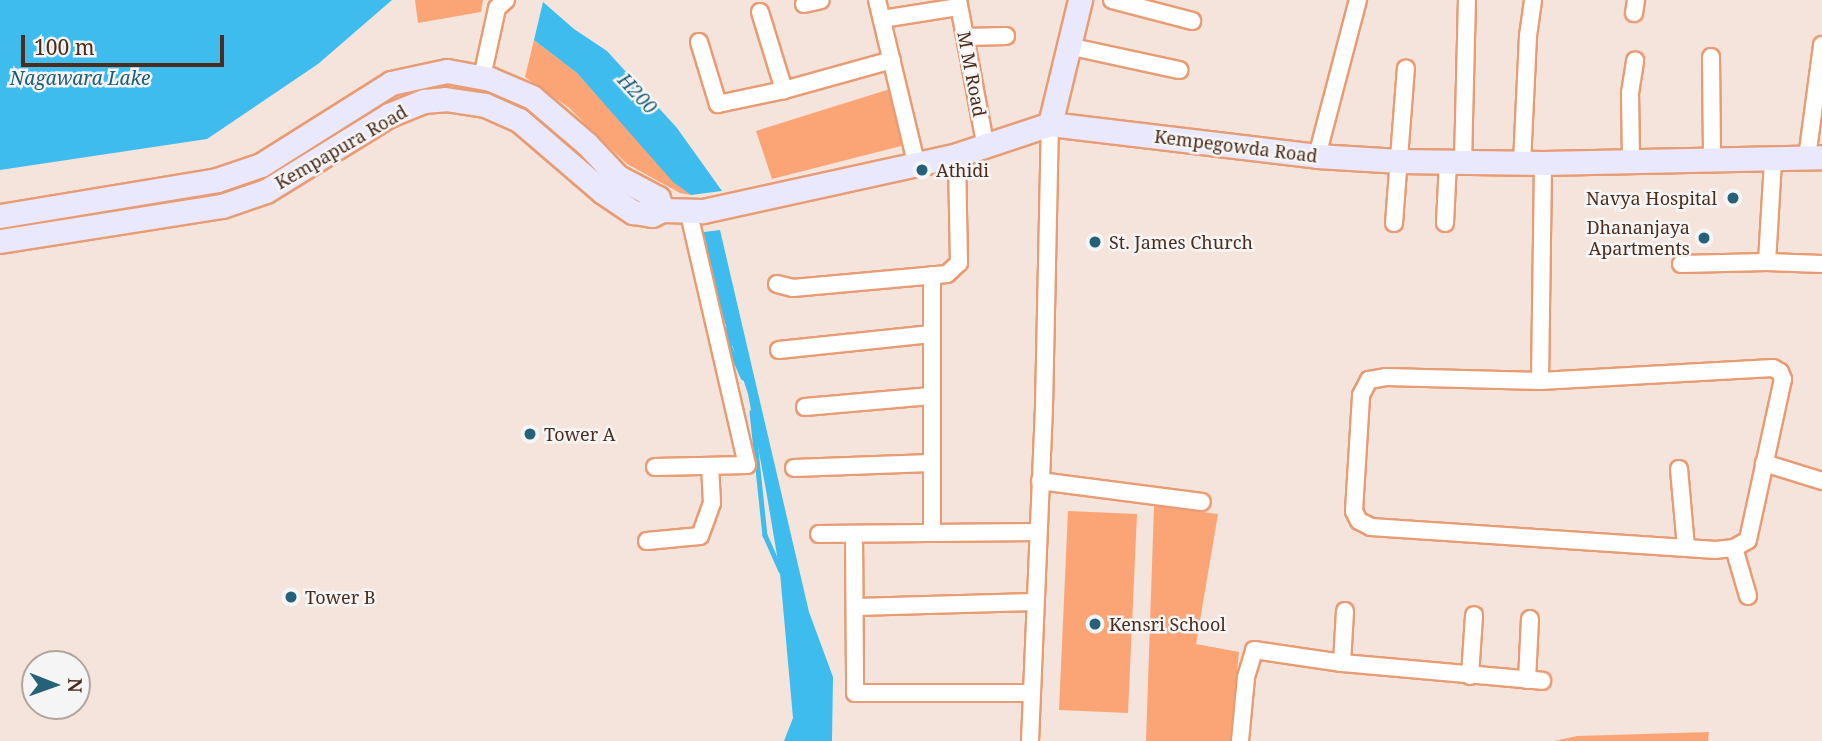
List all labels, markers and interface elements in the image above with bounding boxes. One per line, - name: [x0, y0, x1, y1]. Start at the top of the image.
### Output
- scale bar: [24, 21, 228, 65]
- street label: M M Road: [953, 29, 991, 119]
- text: 100 m: [34, 33, 95, 61]
- water label: Nagawara Lake: [10, 68, 150, 90]
- water label: H200: [613, 69, 661, 119]
- street label: Kempapura Road: [271, 100, 411, 194]
- street label: Kempegowda Road: [1153, 125, 1319, 167]
- place label: Athidi: [936, 159, 989, 181]
- marker: Athidi: [914, 162, 930, 178]
- place label: Navya Hospital: [1586, 187, 1717, 209]
- marker: Navya Hospital: [1723, 188, 1743, 208]
- place label: Dhananjaya Apartments: [1587, 217, 1690, 260]
- marker: Dhananjaya Apartments: [1696, 230, 1712, 246]
- place label: St. James Church: [1109, 231, 1253, 253]
- marker: St. James Church: [1087, 234, 1103, 250]
- place label: Tower A: [544, 423, 616, 445]
- marker: Tower A: [522, 426, 538, 442]
- place label: Tower B: [305, 586, 376, 608]
- marker: Tower B: [283, 589, 299, 605]
- place label: Kensri School: [1109, 613, 1226, 635]
- marker: Kensri School: [1087, 616, 1103, 632]
- north arrow: [21, 650, 91, 720]
- text: N: [62, 678, 88, 693]

